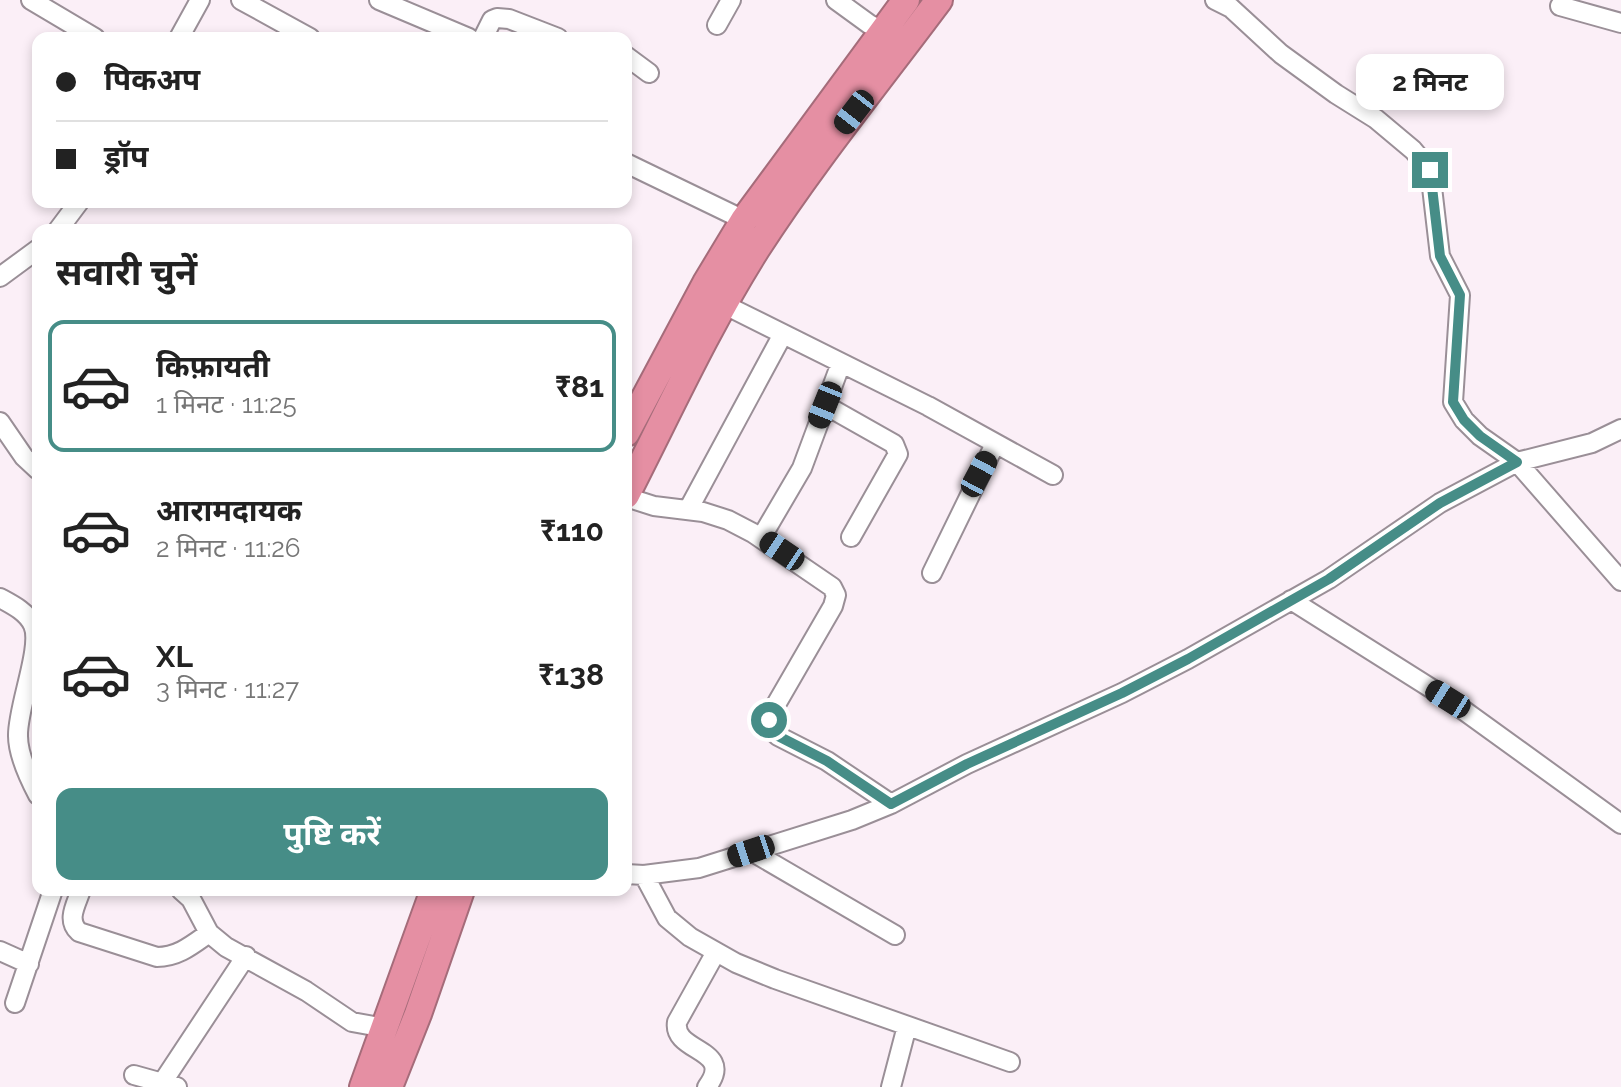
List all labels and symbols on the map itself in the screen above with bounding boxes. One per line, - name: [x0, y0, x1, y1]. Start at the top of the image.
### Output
- callout: 2 मिनट: [1356, 54, 1504, 110]
- car: [830, 86, 878, 138]
- route end: [1412, 152, 1448, 188]
- car: [805, 378, 845, 432]
- car: [957, 447, 1001, 501]
- car: [755, 528, 809, 574]
- car: [1421, 676, 1475, 722]
- route start: [751, 702, 787, 738]
- car: [724, 832, 778, 870]

